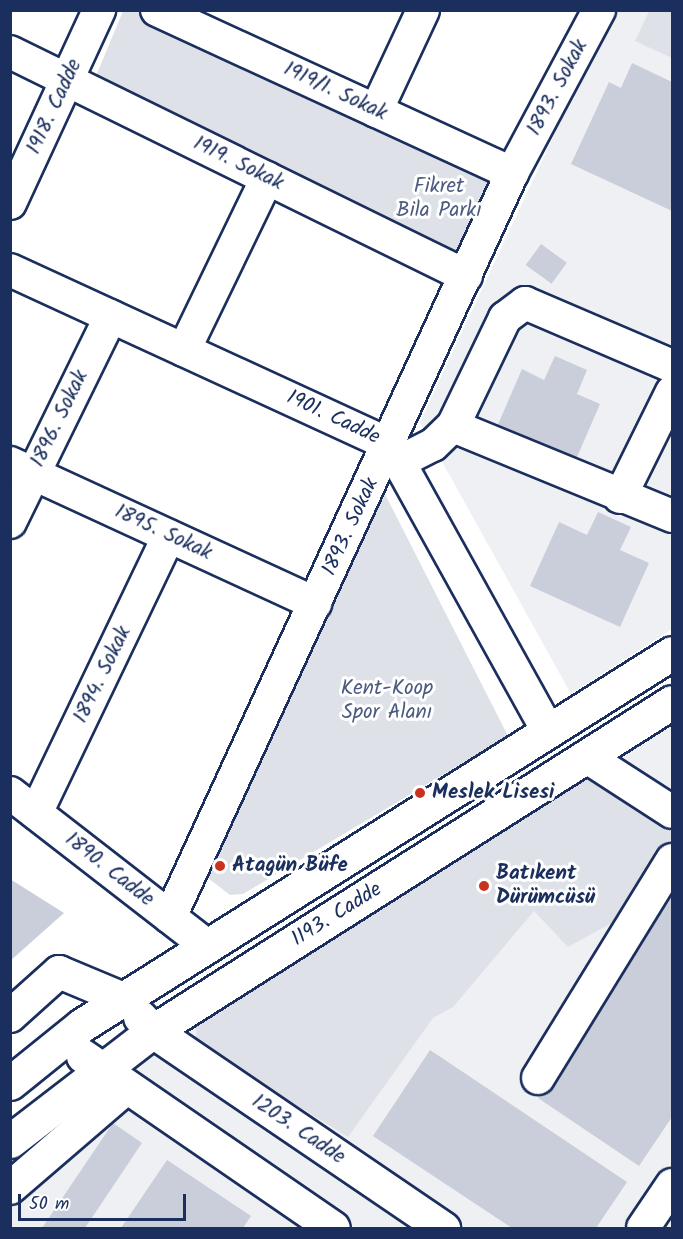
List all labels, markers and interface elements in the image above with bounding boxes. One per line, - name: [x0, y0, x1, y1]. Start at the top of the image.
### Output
- street label: 1893. Sokak: [522, 36, 594, 140]
- street label: 1918. Cadde: [22, 55, 88, 159]
- street label: 1919/1. Sokak: [279, 57, 391, 127]
- street label: 1919. Sokak: [189, 131, 287, 197]
- park label: Fikret Bila Parkı: [396, 174, 482, 224]
- street label: 1896. Sokak: [26, 366, 94, 472]
- street label: 1901. Cadde: [282, 385, 384, 451]
- street label: 1893. Sokak: [317, 474, 385, 580]
- street label: 1895. Sokak: [110, 500, 216, 566]
- street label: 1894. Sokak: [69, 622, 137, 728]
- park label: Kent-Koop Spor Alanı: [341, 676, 433, 726]
- place label: Meslek Lisesi: [432, 780, 554, 806]
- marker: Meslek Lisesi: [413, 786, 427, 800]
- street label: 1890. Cadde: [59, 827, 159, 913]
- place label: Atagün Büfe: [232, 853, 348, 879]
- marker: Atagün Büfe: [213, 859, 227, 873]
- place label: Batıkent Dürümcüsü: [496, 861, 595, 911]
- street label: 1193. Cadde: [287, 877, 387, 953]
- marker: Batıkent Dürümcüsü: [477, 879, 491, 893]
- street label: 1203. Cadde: [246, 1089, 350, 1171]
- scale bar: [21, 1182, 189, 1220]
- text: 50 m: [29, 1190, 69, 1219]

